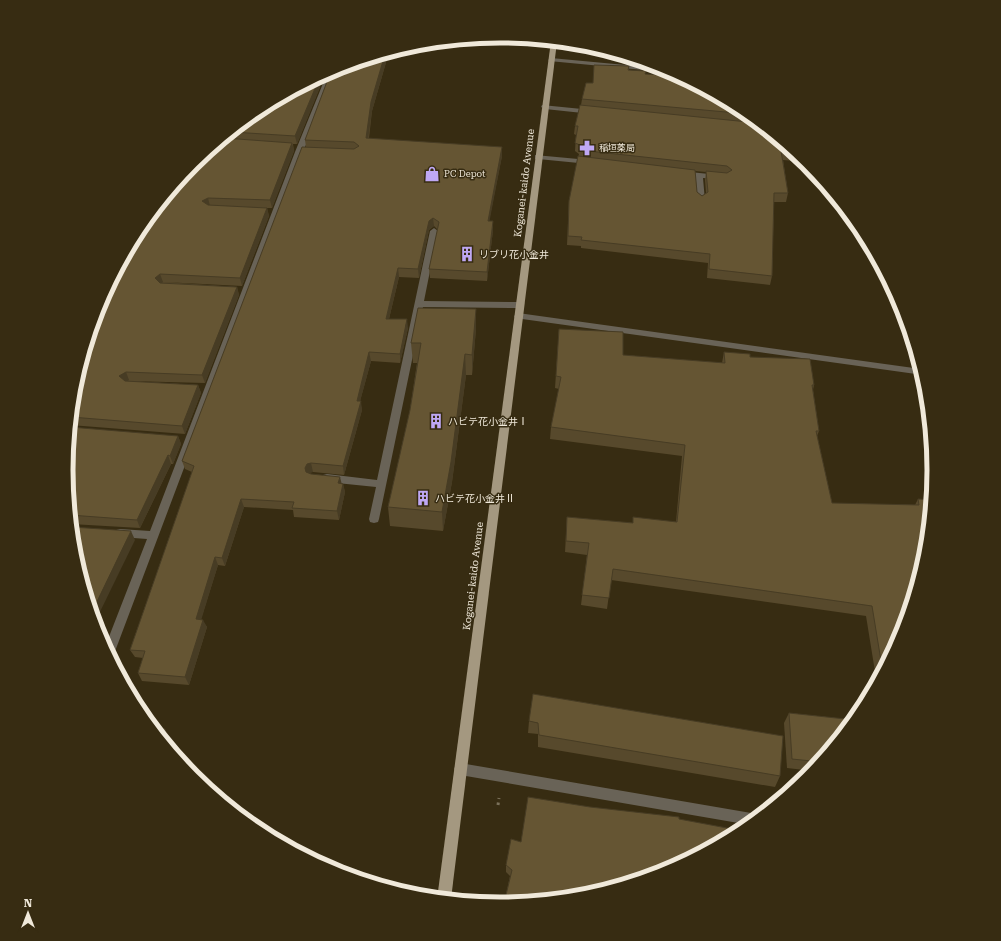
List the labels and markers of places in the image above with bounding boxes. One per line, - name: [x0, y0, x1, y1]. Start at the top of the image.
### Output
- pharmacy icon: 稲垣薬局: [578, 139, 596, 157]
- place label: 稲垣薬局: [599, 143, 635, 153]
- shop icon: PC Depot: [423, 165, 441, 183]
- place label: PC Depot: [444, 169, 486, 179]
- building icon: リブリ花小金井: [458, 245, 476, 263]
- place label: リブリ花小金井: [479, 249, 549, 260]
- building icon: ハビテ花小金井Ⅰ: [427, 412, 445, 430]
- place label: ハビテ花小金井Ⅰ: [448, 416, 528, 427]
- building icon: ハビテ花小金井Ⅱ: [414, 489, 432, 507]
- place label: ハビテ花小金井Ⅱ: [435, 493, 515, 504]

